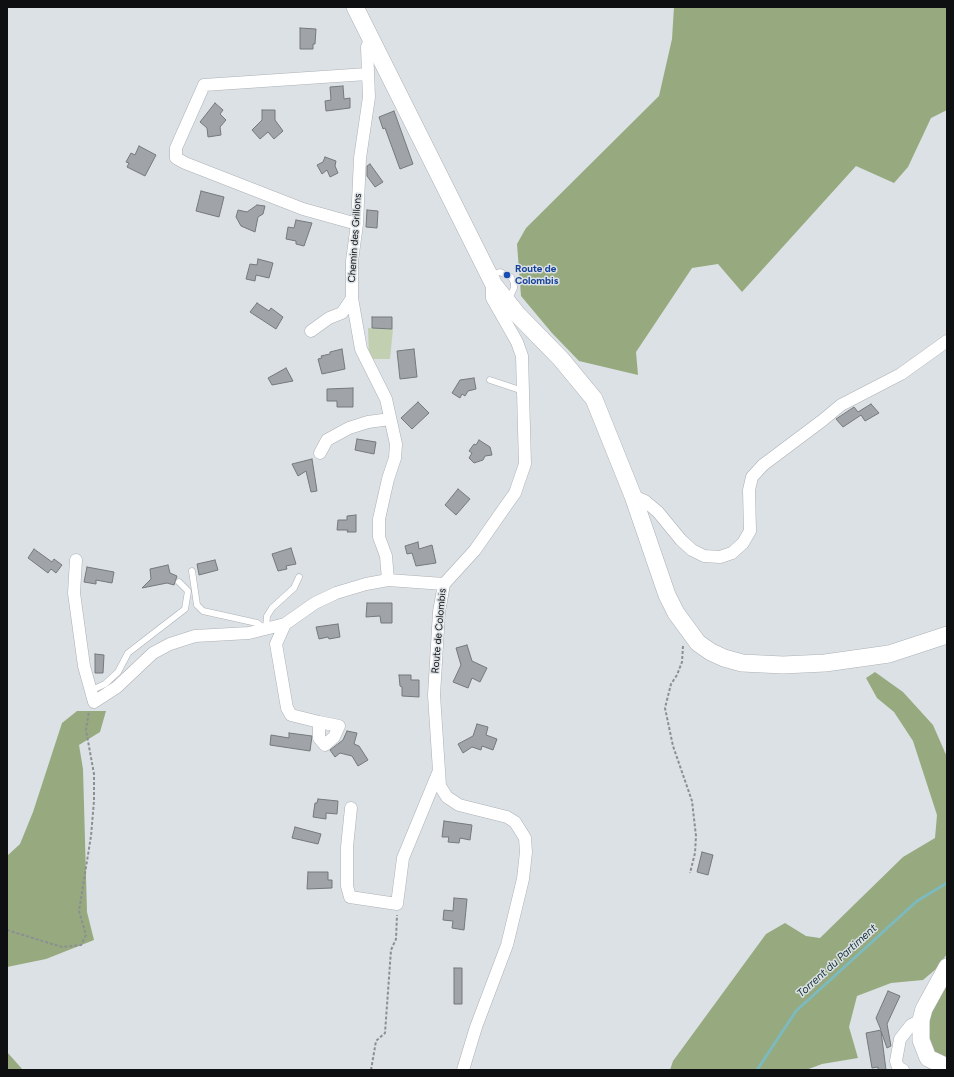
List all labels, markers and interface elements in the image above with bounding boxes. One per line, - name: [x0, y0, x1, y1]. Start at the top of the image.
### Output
- street label: Chemin des Grillons: [346, 193, 364, 283]
- place label: Route de Colombis: [515, 263, 558, 286]
- marker: Route de Colombis: [502, 270, 512, 280]
- street label: Route de Colombis: [429, 588, 449, 674]
- water label: Torrent du Partiment: [794, 922, 880, 1000]

